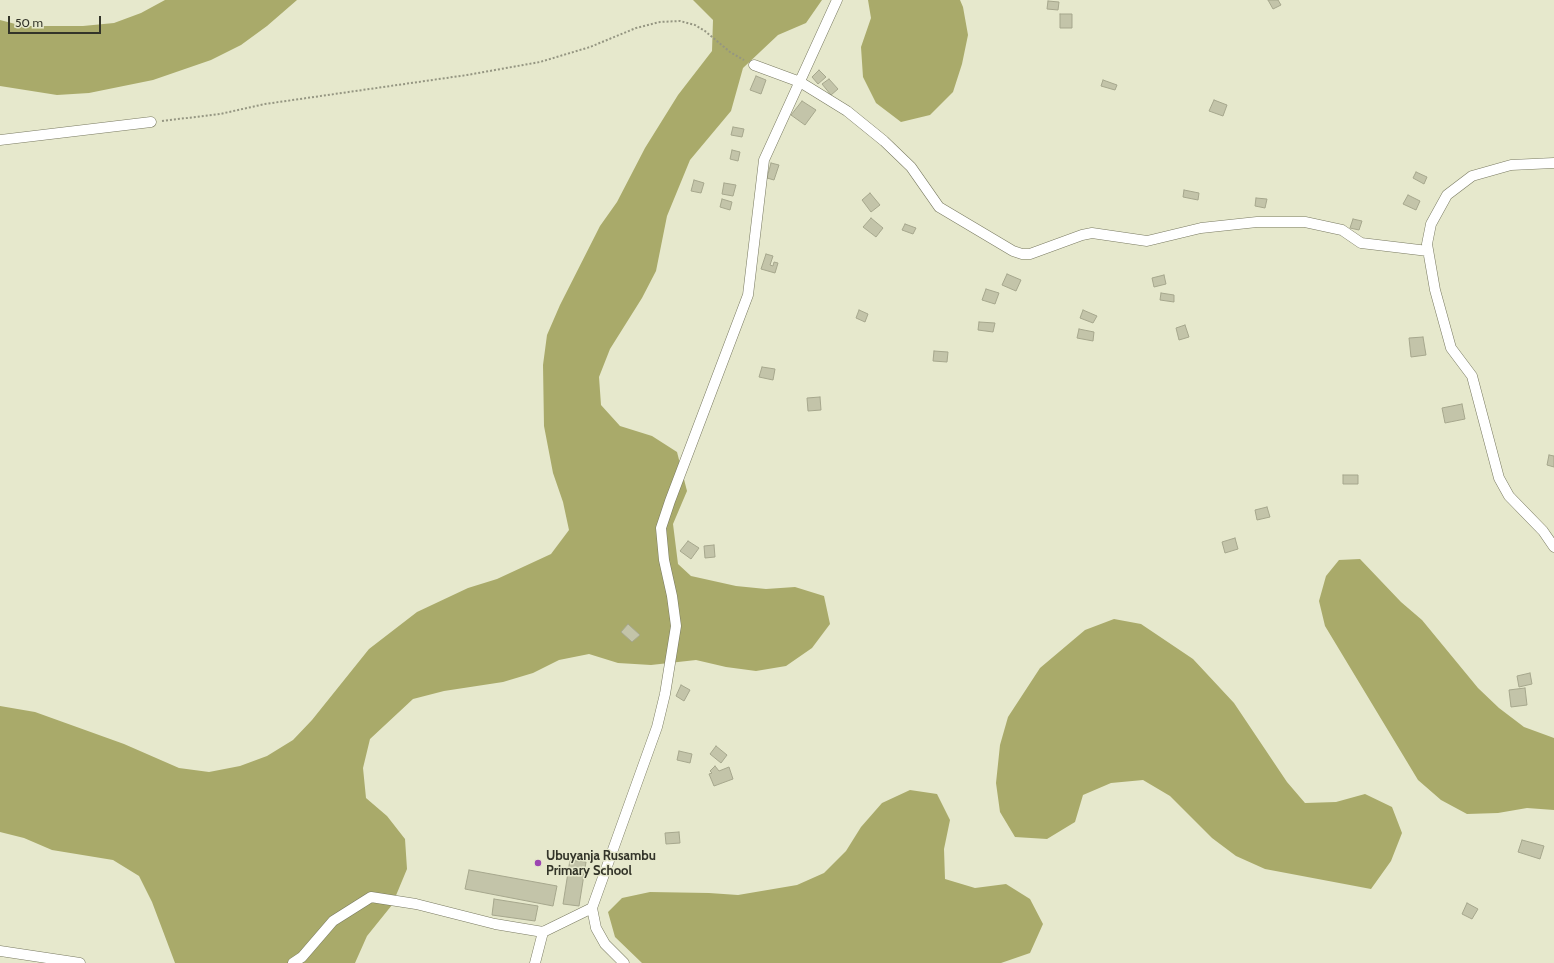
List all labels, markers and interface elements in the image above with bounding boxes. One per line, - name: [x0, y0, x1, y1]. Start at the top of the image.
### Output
- scale bar: [10, 8, 103, 34]
- text: 50 m: [15, 15, 43, 30]
- place label: Ubuyanja Rusambu Primary School: [546, 848, 656, 879]
- marker: Ubuyanja Rusambu Primary School: [533, 858, 543, 868]

